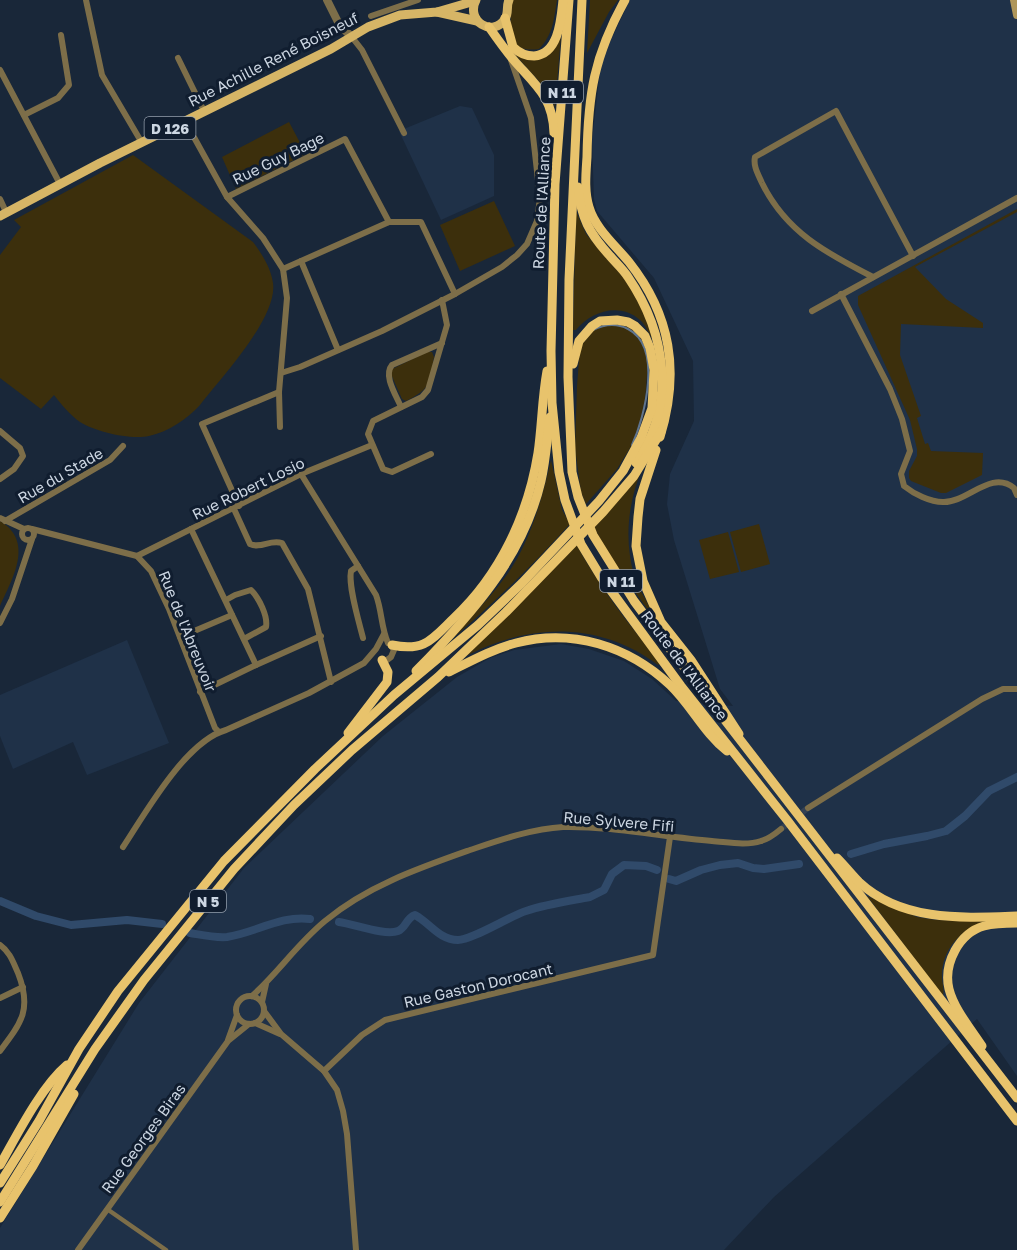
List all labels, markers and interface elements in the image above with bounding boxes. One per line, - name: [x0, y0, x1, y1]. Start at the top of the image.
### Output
- street label: Rue Achille René Boisneuf: [185, 8, 362, 110]
- road number: N 11: [541, 81, 583, 103]
- road number: D 126: [144, 117, 195, 139]
- street label: Rue Guy Bage: [229, 128, 327, 188]
- street label: Route de l'Alliance: [529, 136, 553, 270]
- street label: Rue du Stade: [14, 443, 106, 507]
- street label: Rue Robert Losio: [189, 453, 307, 523]
- street label: Rue de l'Abreuvoir: [155, 568, 221, 694]
- road number: N 11: [600, 570, 642, 592]
- street label: Route de l'Alliance: [638, 607, 732, 724]
- street label: Rue Sylvere Fifi: [563, 807, 675, 835]
- road number: N 5: [190, 890, 226, 912]
- street label: Rue Gaston Dorocant: [402, 959, 554, 1011]
- street label: Rue Georges Biras: [97, 1080, 189, 1196]

